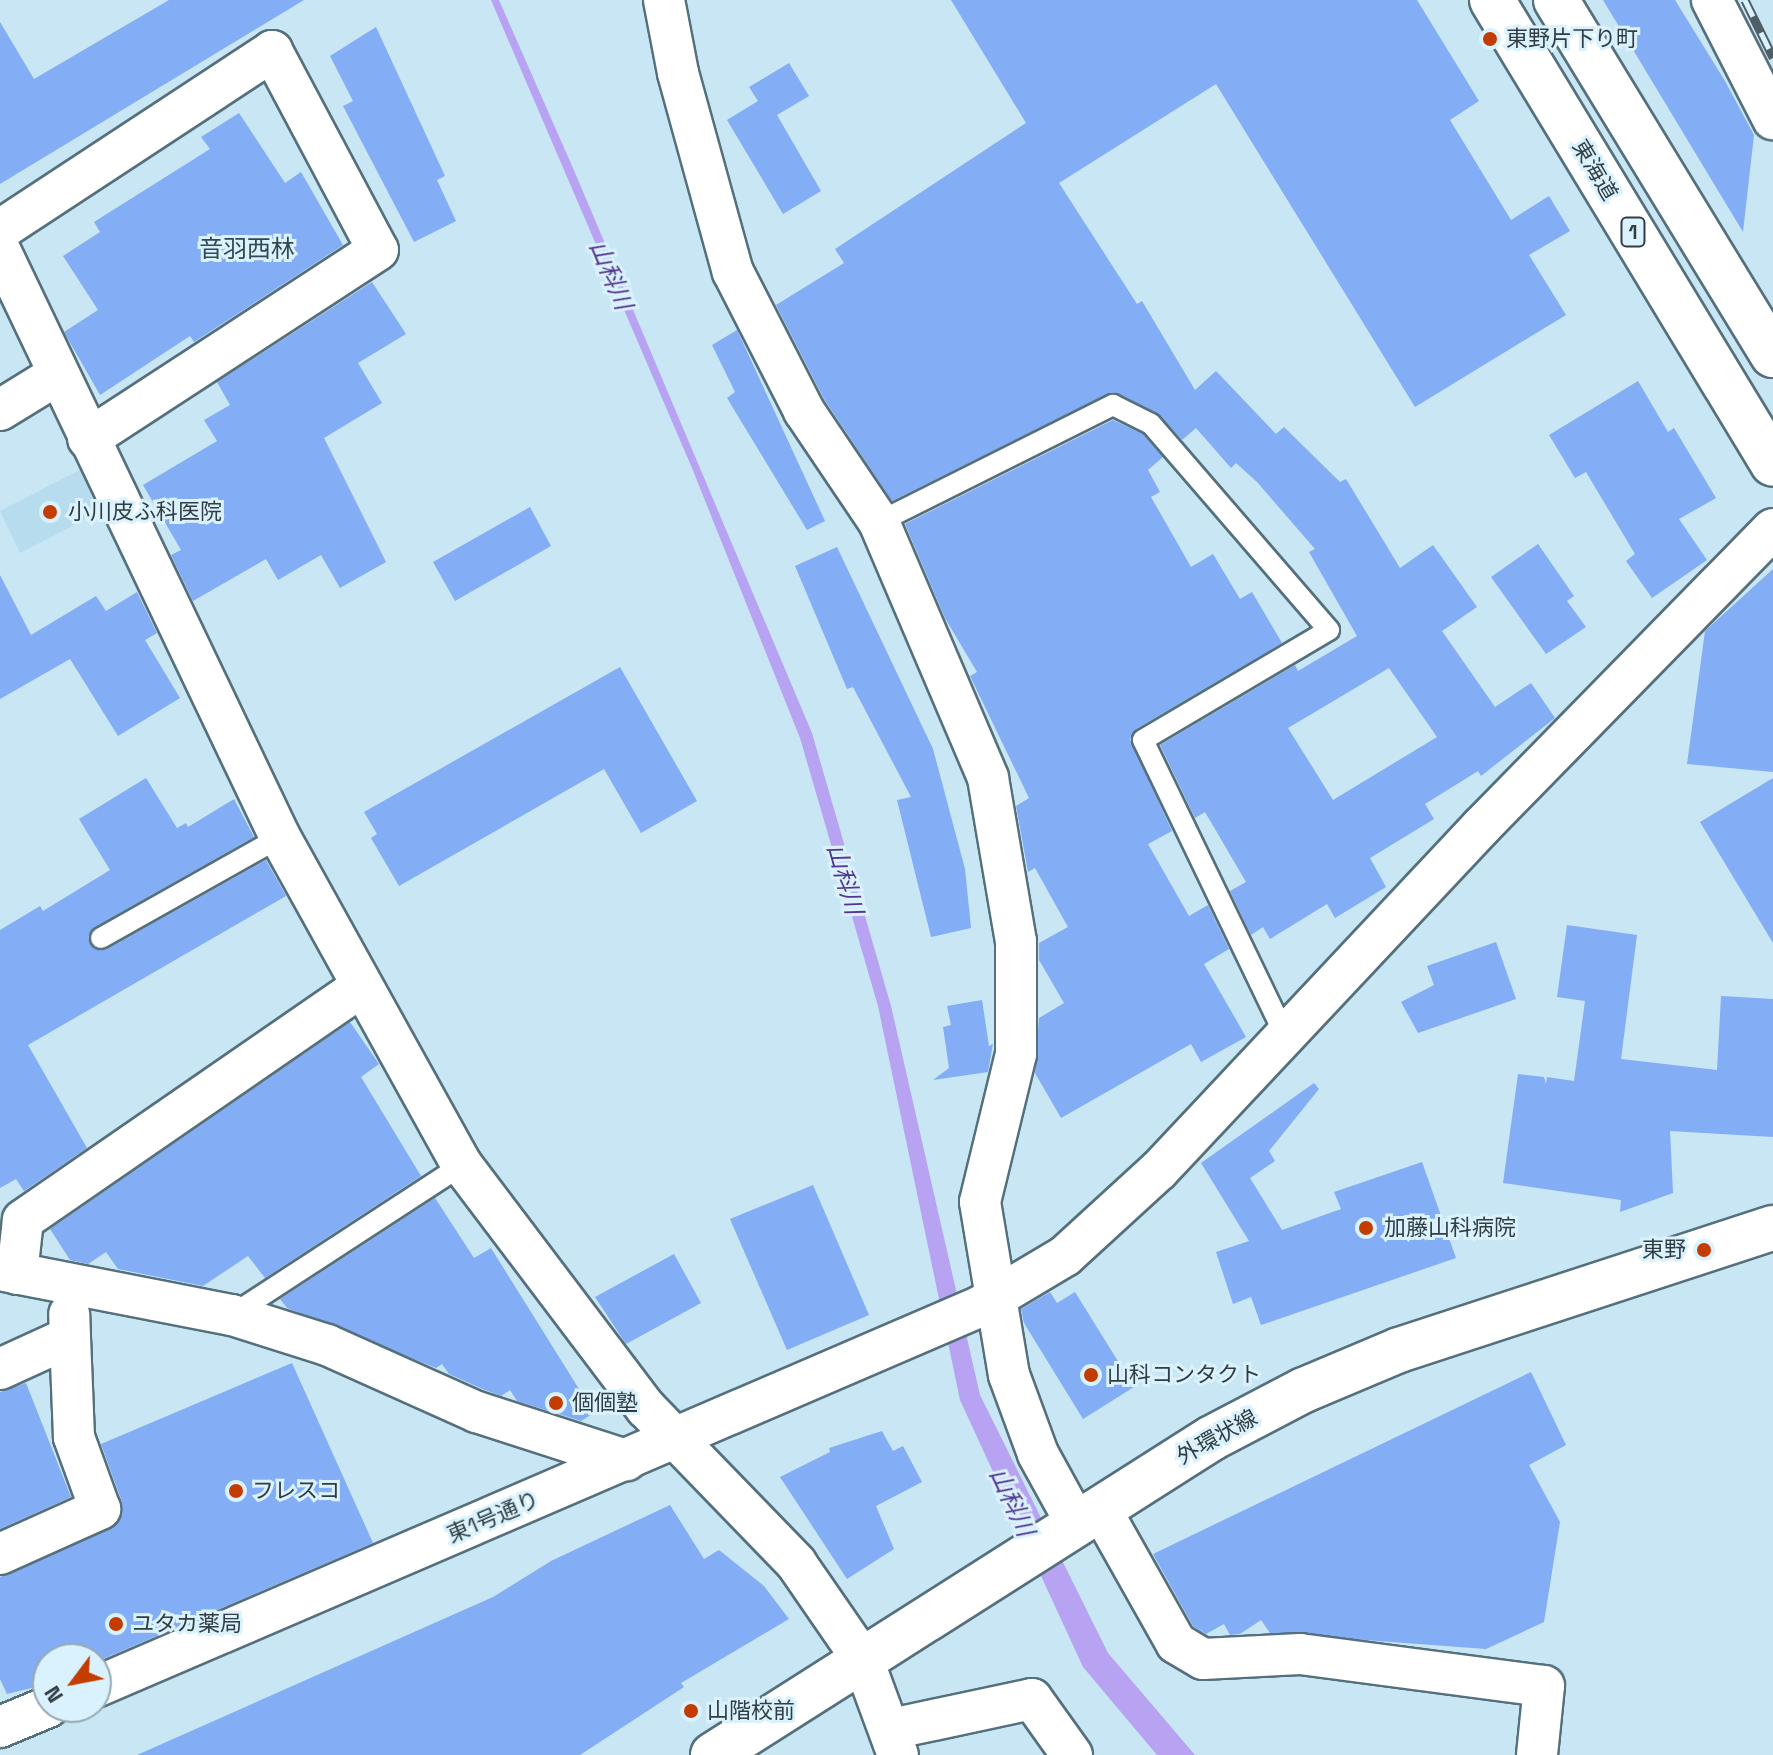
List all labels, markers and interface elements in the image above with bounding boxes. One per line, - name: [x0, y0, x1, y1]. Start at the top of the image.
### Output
- place label: 東野片下り町: [1506, 26, 1638, 52]
- marker: 東野片下り町: [1481, 30, 1499, 48]
- street label: 東海道: [1567, 135, 1623, 205]
- road number: 1: [1619, 216, 1647, 248]
- district label: 音羽西林: [199, 235, 295, 263]
- water label: 山科川: [584, 236, 638, 314]
- place label: 小川皮ふ科医院: [68, 499, 222, 525]
- marker: 小川皮ふ科医院: [39, 501, 61, 523]
- water label: 山科川: [821, 840, 869, 918]
- place label: 加藤山科病院: [1384, 1215, 1516, 1241]
- marker: 加藤山科病院: [1355, 1217, 1377, 1239]
- place label: 東野: [1642, 1237, 1686, 1263]
- marker: 東野: [1693, 1239, 1715, 1261]
- place label: 山科コンタクト: [1107, 1362, 1261, 1388]
- marker: 山科コンタクト: [1082, 1366, 1100, 1384]
- place label: 個個塾: [572, 1390, 638, 1416]
- marker: 個個塾: [547, 1394, 565, 1412]
- street label: 外環状線: [1172, 1404, 1262, 1470]
- water label: 山科川: [984, 1463, 1040, 1541]
- place label: フレスコ: [252, 1478, 340, 1504]
- marker: フレスコ: [227, 1482, 245, 1500]
- street label: 東1号通り: [443, 1486, 543, 1548]
- place label: ユタカ薬局: [132, 1611, 242, 1637]
- marker: ユタカ薬局: [107, 1615, 125, 1633]
- north arrow: [32, 1643, 112, 1723]
- text: N: [38, 1681, 69, 1708]
- place label: 山階校前: [707, 1698, 795, 1724]
- marker: 山階校前: [682, 1702, 700, 1720]

